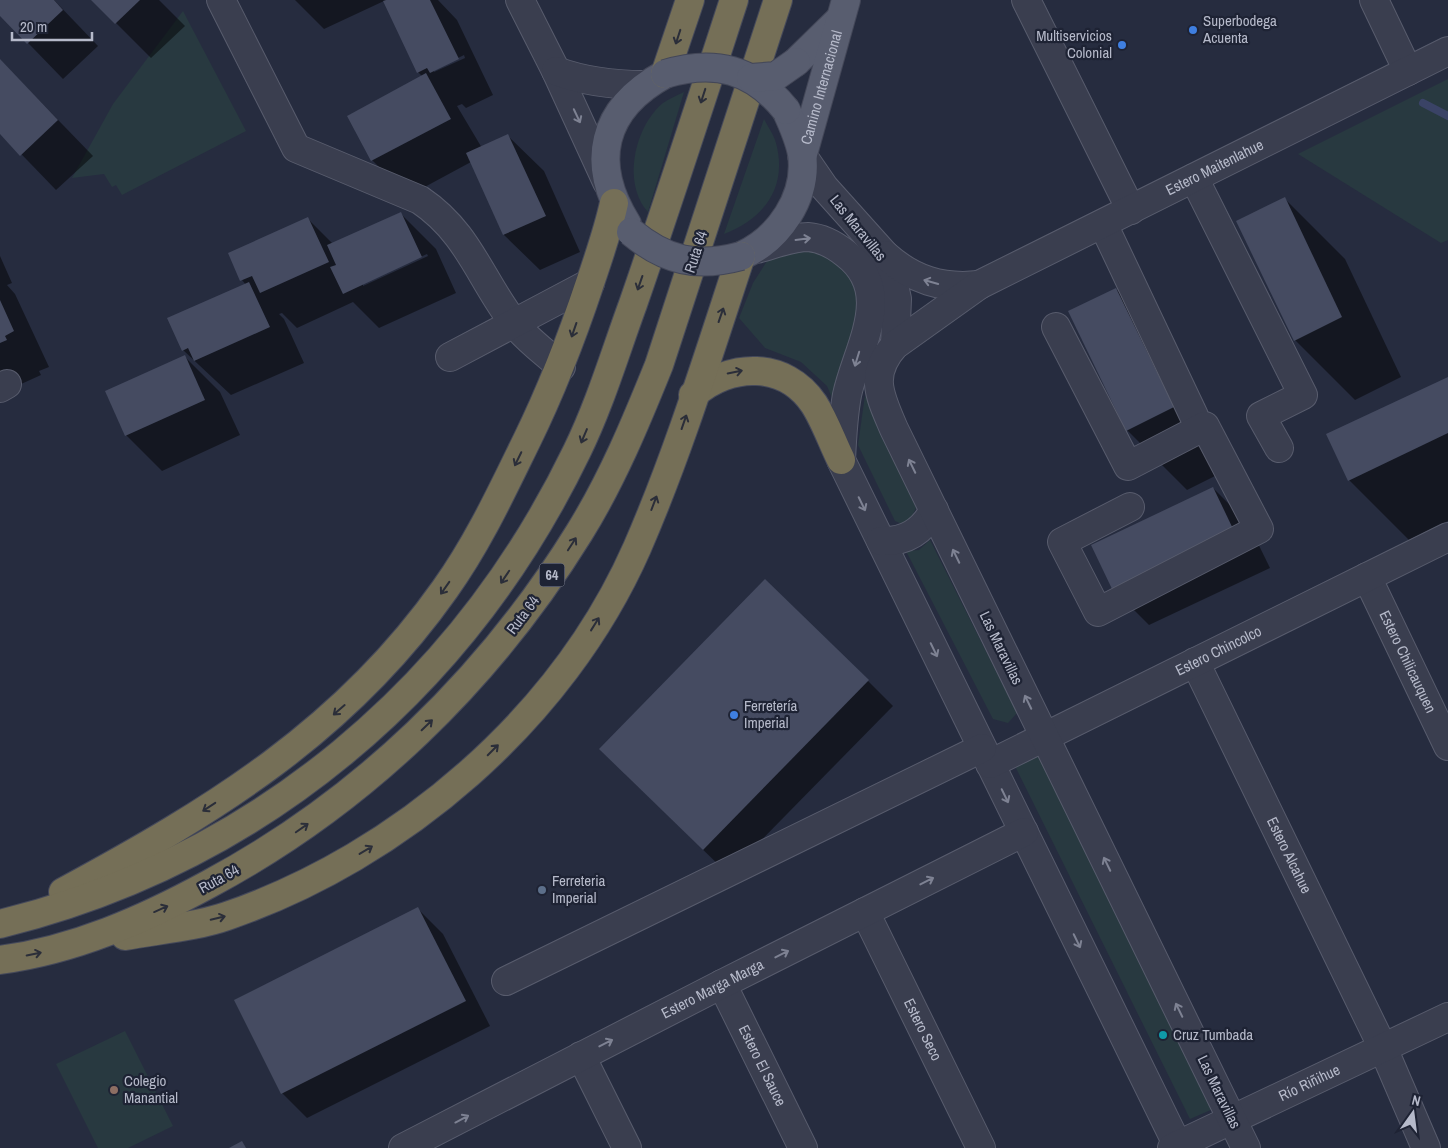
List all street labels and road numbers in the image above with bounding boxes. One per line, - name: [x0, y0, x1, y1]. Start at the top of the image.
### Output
- street label: Camino Internacional: [795, 28, 847, 147]
- street label: Estero Maitenlahue: [1162, 134, 1267, 200]
- street label: Las Maravillas: [825, 190, 892, 265]
- street label: Ruta 64: [679, 228, 712, 276]
- road number: 64: [540, 564, 564, 586]
- street label: Ruta 64: [501, 591, 544, 638]
- street label: Estero Chilicauquen: [1375, 607, 1442, 716]
- street label: Las Maravillas: [975, 608, 1028, 688]
- street label: Estero Chincolco: [1172, 620, 1265, 681]
- street label: Estero Alcahue: [1262, 813, 1317, 897]
- street label: Ruta 64: [195, 859, 243, 898]
- street label: Estero Marga Marga: [658, 954, 767, 1023]
- street label: Estero Seco: [899, 995, 948, 1064]
- street label: Estero El Sauce: [734, 1021, 792, 1110]
- street label: Las Maravillas: [1193, 1052, 1246, 1132]
- street label: Río Riñihue: [1275, 1059, 1343, 1106]

